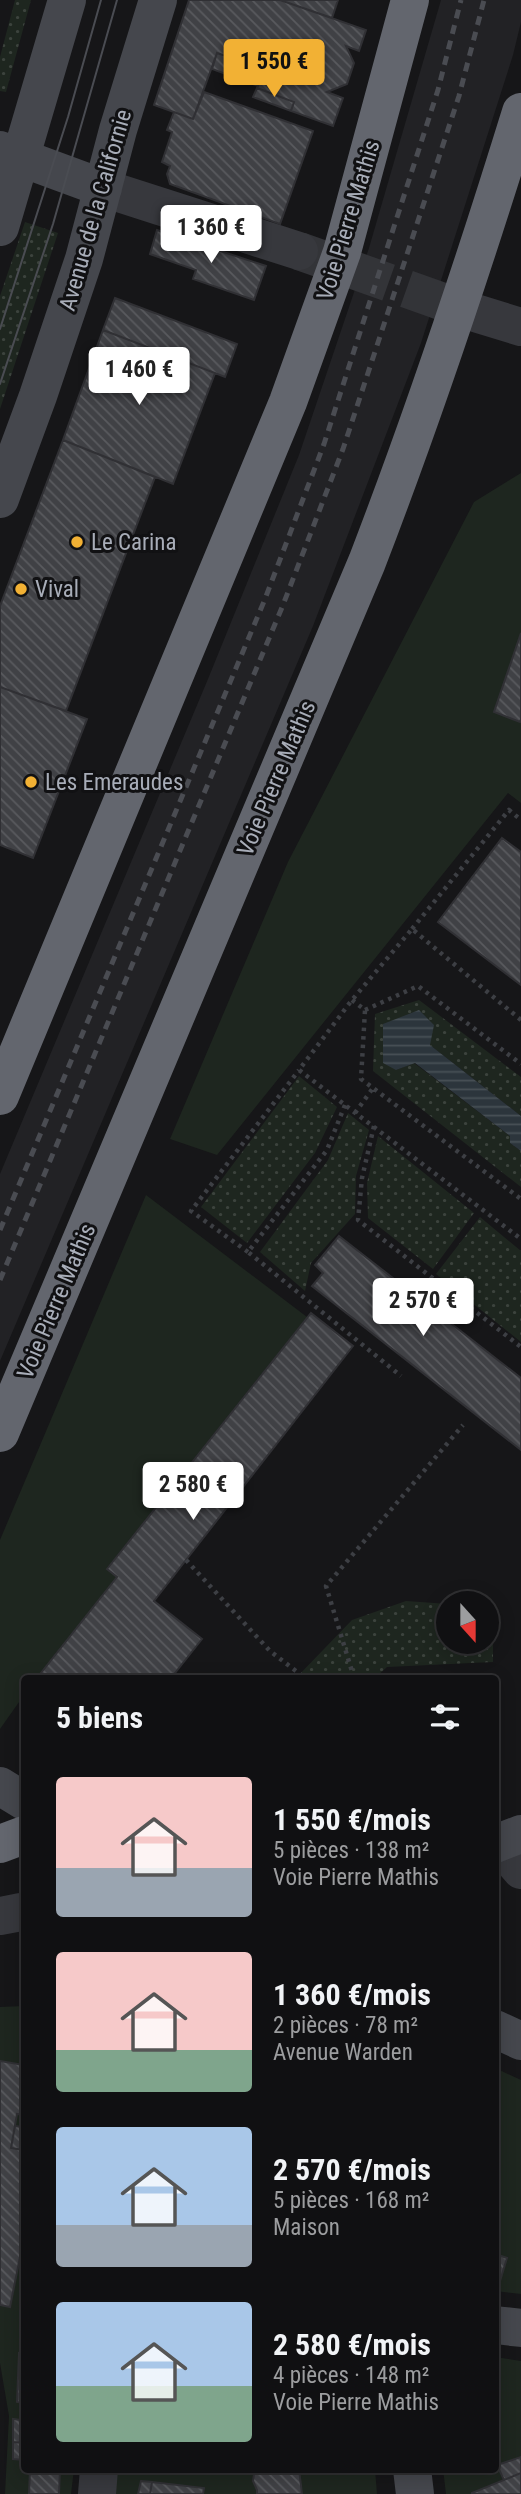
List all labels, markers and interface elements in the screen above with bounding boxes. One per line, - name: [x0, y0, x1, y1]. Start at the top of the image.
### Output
- pin: 1 550 €: [209, 40, 339, 99]
- text: 1 550 €: [240, 48, 308, 75]
- street label: Avenue de la Californie: [54, 106, 137, 314]
- street label: Voie Pierre Mathis: [311, 137, 386, 303]
- pin: 1 360 €: [146, 205, 276, 265]
- text: 1 360 €: [177, 214, 245, 241]
- pin: 1 460 €: [74, 348, 204, 407]
- text: 1 460 €: [105, 356, 173, 383]
- place label: Le Carina: [91, 529, 177, 556]
- marker: Le Carina: [69, 534, 85, 550]
- place label: Vival: [35, 576, 79, 603]
- marker: Vival: [13, 581, 29, 597]
- street label: Voie Pierre Mathis: [232, 697, 321, 860]
- place label: Les Emeraudes: [45, 769, 183, 796]
- marker: Les Emeraudes: [23, 774, 39, 790]
- street label: Voie Pierre Mathis: [12, 1220, 101, 1383]
- pin: 2 570 €: [358, 1278, 488, 1338]
- text: 2 570 €: [389, 1287, 457, 1314]
- pin: 2 580 €: [128, 1462, 258, 1522]
- text: 2 580 €: [159, 1471, 227, 1498]
- north arrow: [436, 1591, 499, 1654]
- map controls: [436, 1591, 499, 1654]
- icon: filters: [426, 1698, 464, 1736]
- text: 5 biens: [56, 1700, 143, 1735]
- text: 1 550 €/mois: [273, 1802, 431, 1837]
- icon: home: [112, 1805, 196, 1889]
- text: 5 pièces · 138 m²: [273, 1837, 429, 1864]
- text: Voie Pierre Mathis: [273, 1864, 439, 1891]
- text: 1 360 €/mois: [273, 1977, 431, 2012]
- icon: home: [112, 1980, 196, 2064]
- text: 2 pièces · 78 m²: [273, 2012, 418, 2039]
- text: Avenue Warden: [273, 2039, 413, 2066]
- text: 2 570 €/mois: [273, 2152, 431, 2187]
- icon: home: [112, 2155, 196, 2239]
- text: 5 pièces · 168 m²: [273, 2187, 429, 2214]
- text: Maison: [273, 2214, 340, 2241]
- text: 2 580 €/mois: [273, 2327, 431, 2362]
- icon: home: [112, 2330, 196, 2414]
- text: 4 pièces · 148 m²: [273, 2362, 429, 2389]
- text: Voie Pierre Mathis: [273, 2389, 439, 2416]

